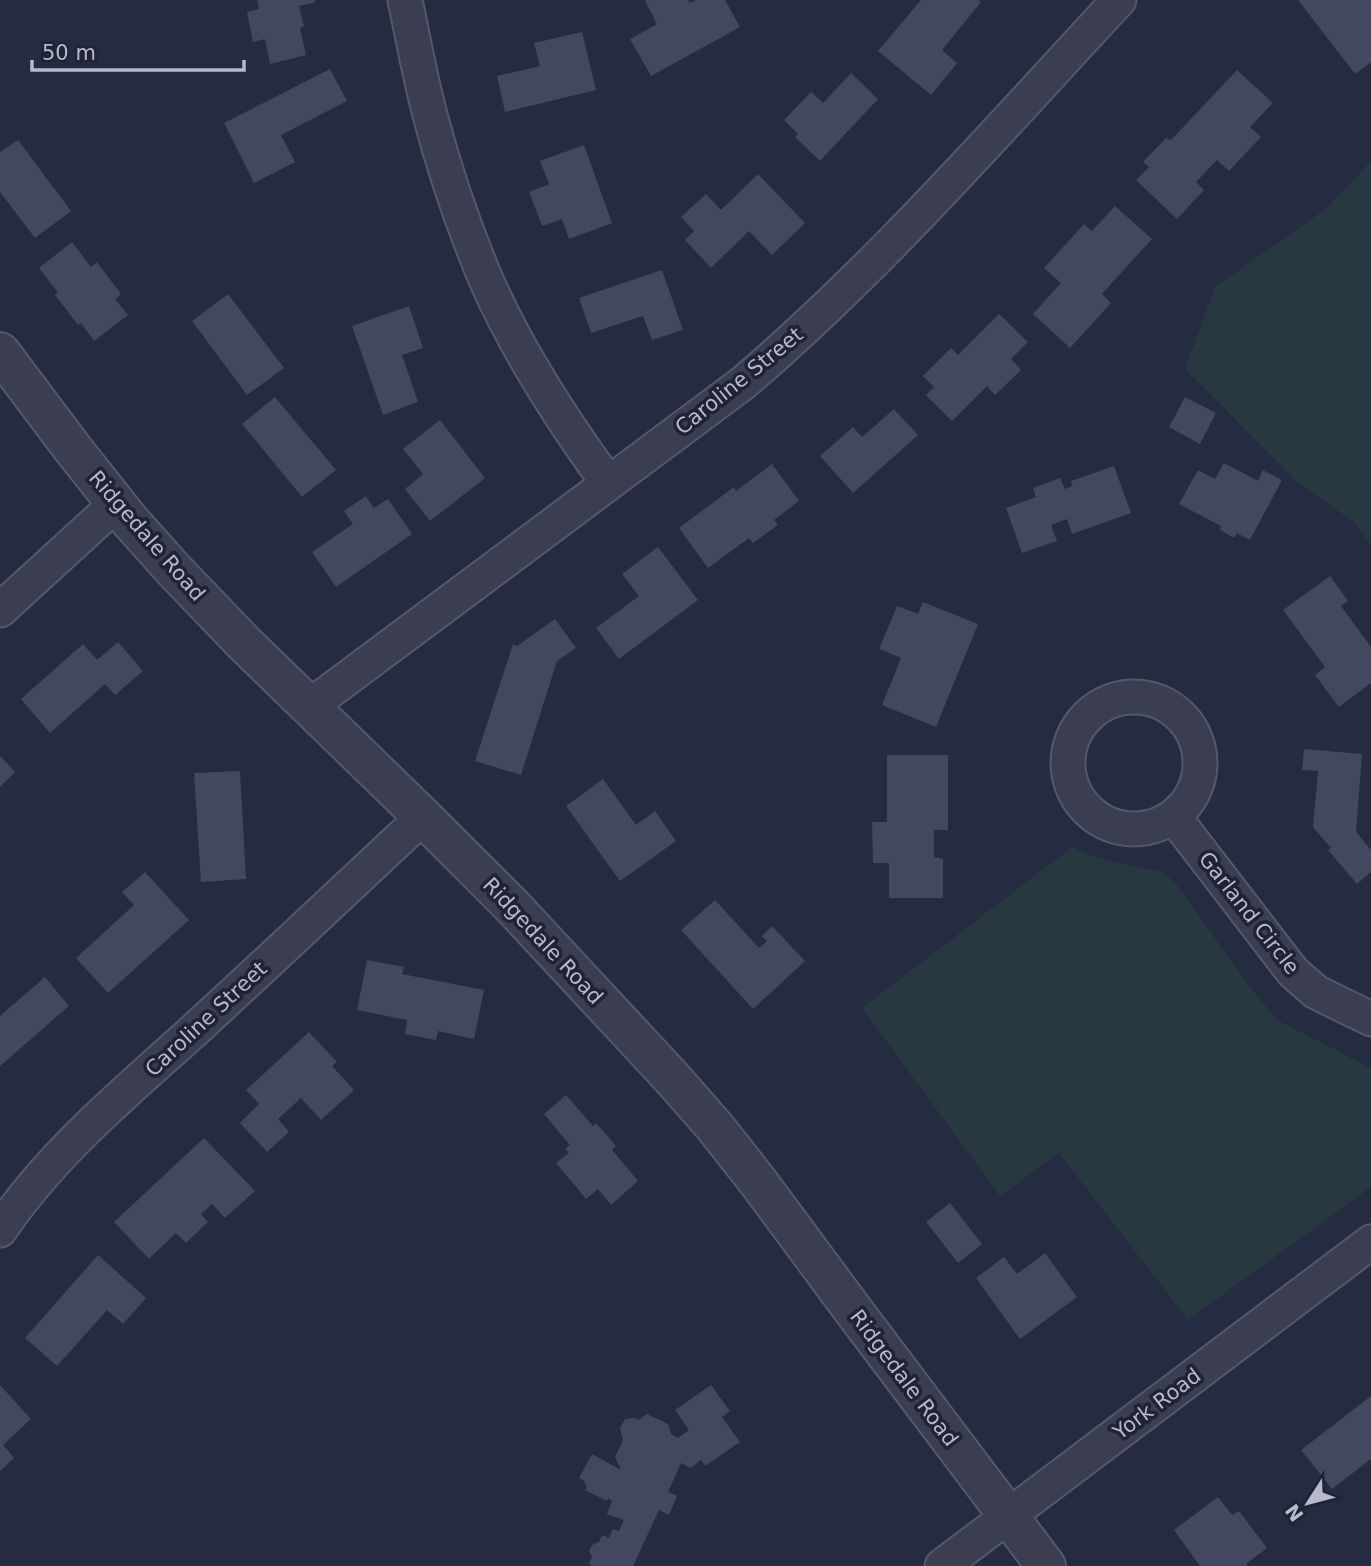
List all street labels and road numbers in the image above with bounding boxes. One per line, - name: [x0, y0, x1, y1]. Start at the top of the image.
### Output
- street label: Caroline Street: [670, 322, 808, 440]
- street label: Ridgedale Road: [84, 466, 210, 606]
- street label: Garland Circle: [1194, 847, 1304, 979]
- street label: Ridgedale Road: [478, 873, 608, 1009]
- street label: Caroline Street: [140, 957, 272, 1081]
- street label: Ridgedale Road: [845, 1305, 963, 1451]
- street label: York Road: [1108, 1363, 1205, 1445]

